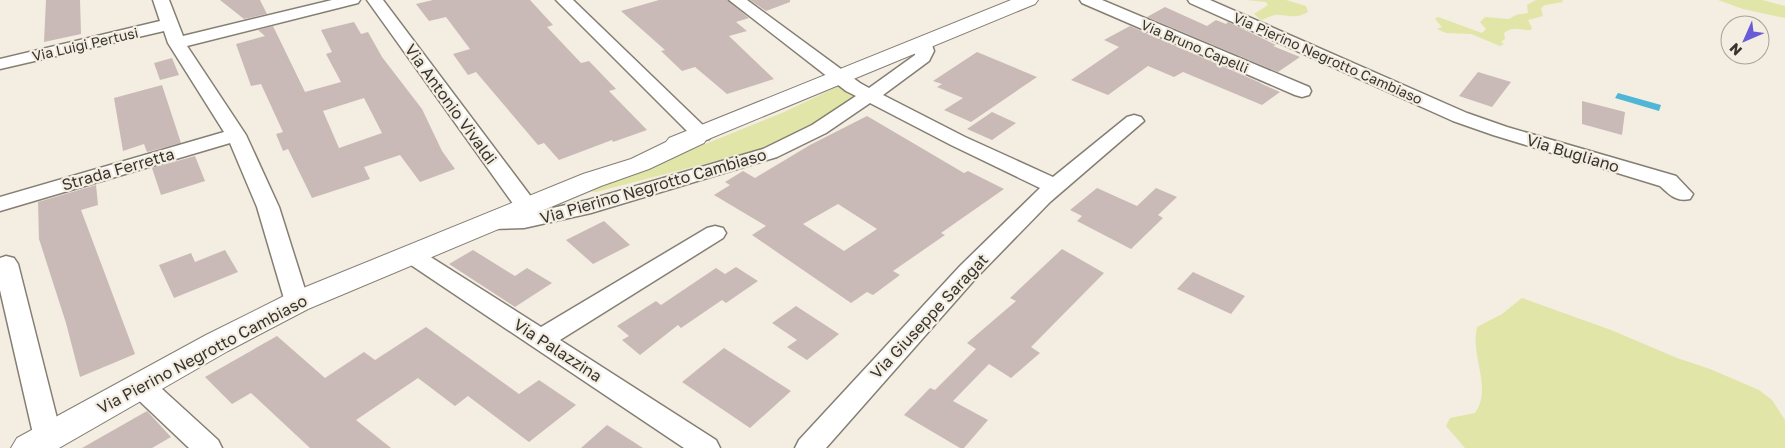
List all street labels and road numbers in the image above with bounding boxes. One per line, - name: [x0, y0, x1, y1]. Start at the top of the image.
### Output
- street label: Via Pierino Negrotto Cambiaso: [1231, 8, 1425, 108]
- street label: Via Bruno Capelli: [1139, 16, 1251, 76]
- street label: Via Luigi Pertusi: [30, 24, 140, 64]
- street label: Via Antonio Vivaldi: [401, 40, 501, 168]
- street label: Via Bugliano: [1524, 129, 1622, 177]
- street label: Strada Ferretta: [59, 143, 177, 195]
- street label: Via Pierino Negrotto Cambiaso: [537, 144, 769, 228]
- street label: Via Giuseppe Saragat: [866, 249, 992, 383]
- street label: Via Pierino Negrotto Cambiaso: [94, 290, 310, 418]
- street label: Via Palazzina: [510, 314, 606, 386]

